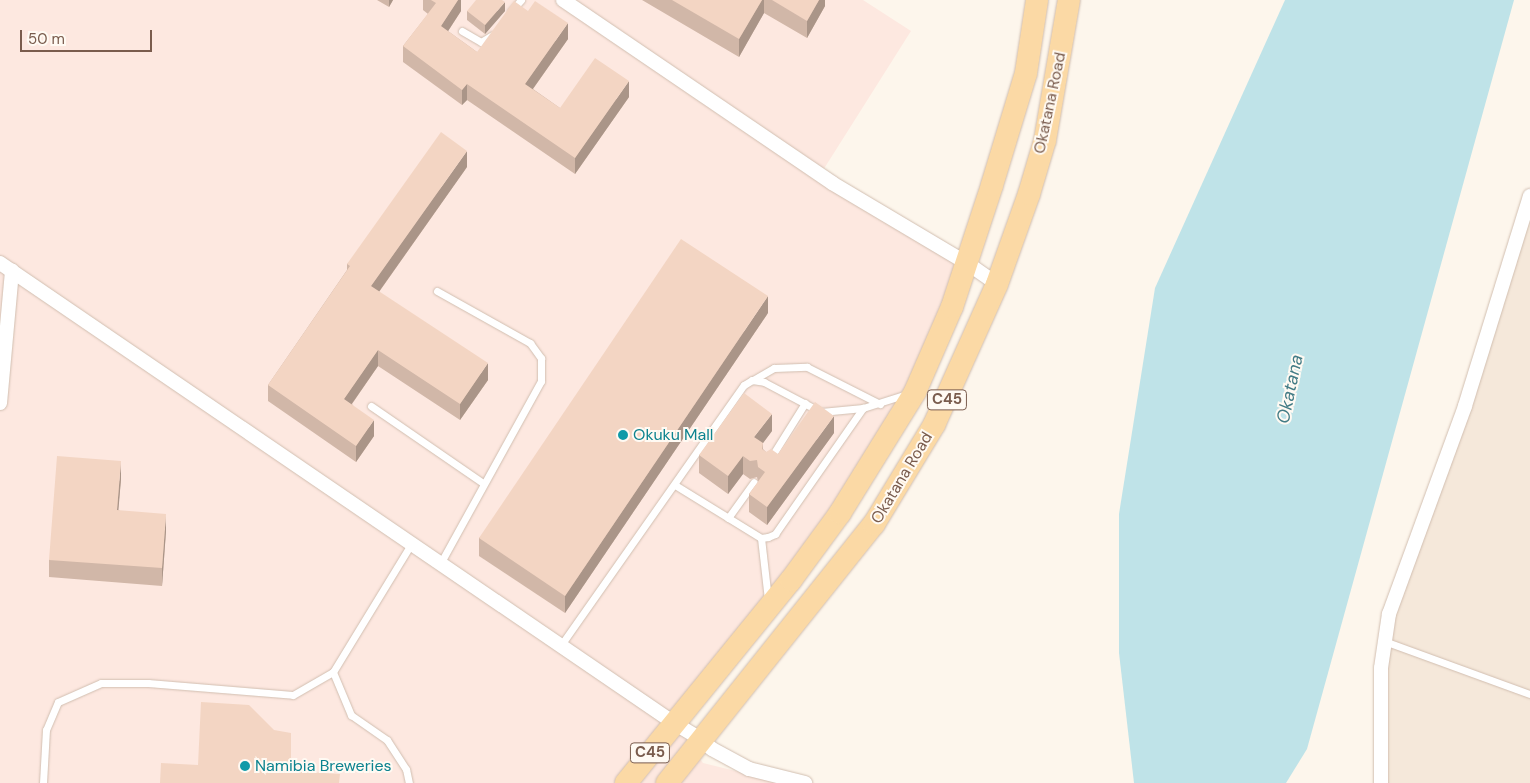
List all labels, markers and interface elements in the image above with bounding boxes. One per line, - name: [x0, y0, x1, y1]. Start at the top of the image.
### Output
- scale bar: [22, 20, 155, 52]
- text: 50 m: [28, 29, 65, 49]
- street label: Okatana Road: [1030, 51, 1070, 155]
- water label: Okatana: [1272, 353, 1308, 425]
- road number: C45: [926, 388, 968, 412]
- place label: Okuku Mall: [633, 425, 713, 445]
- marker: Okuku Mall: [617, 429, 629, 441]
- street label: Okatana Road: [867, 429, 937, 527]
- road number: C45: [629, 740, 671, 766]
- place label: Namibia Breweries: [255, 756, 392, 776]
- marker: Namibia Breweries: [239, 760, 251, 772]

